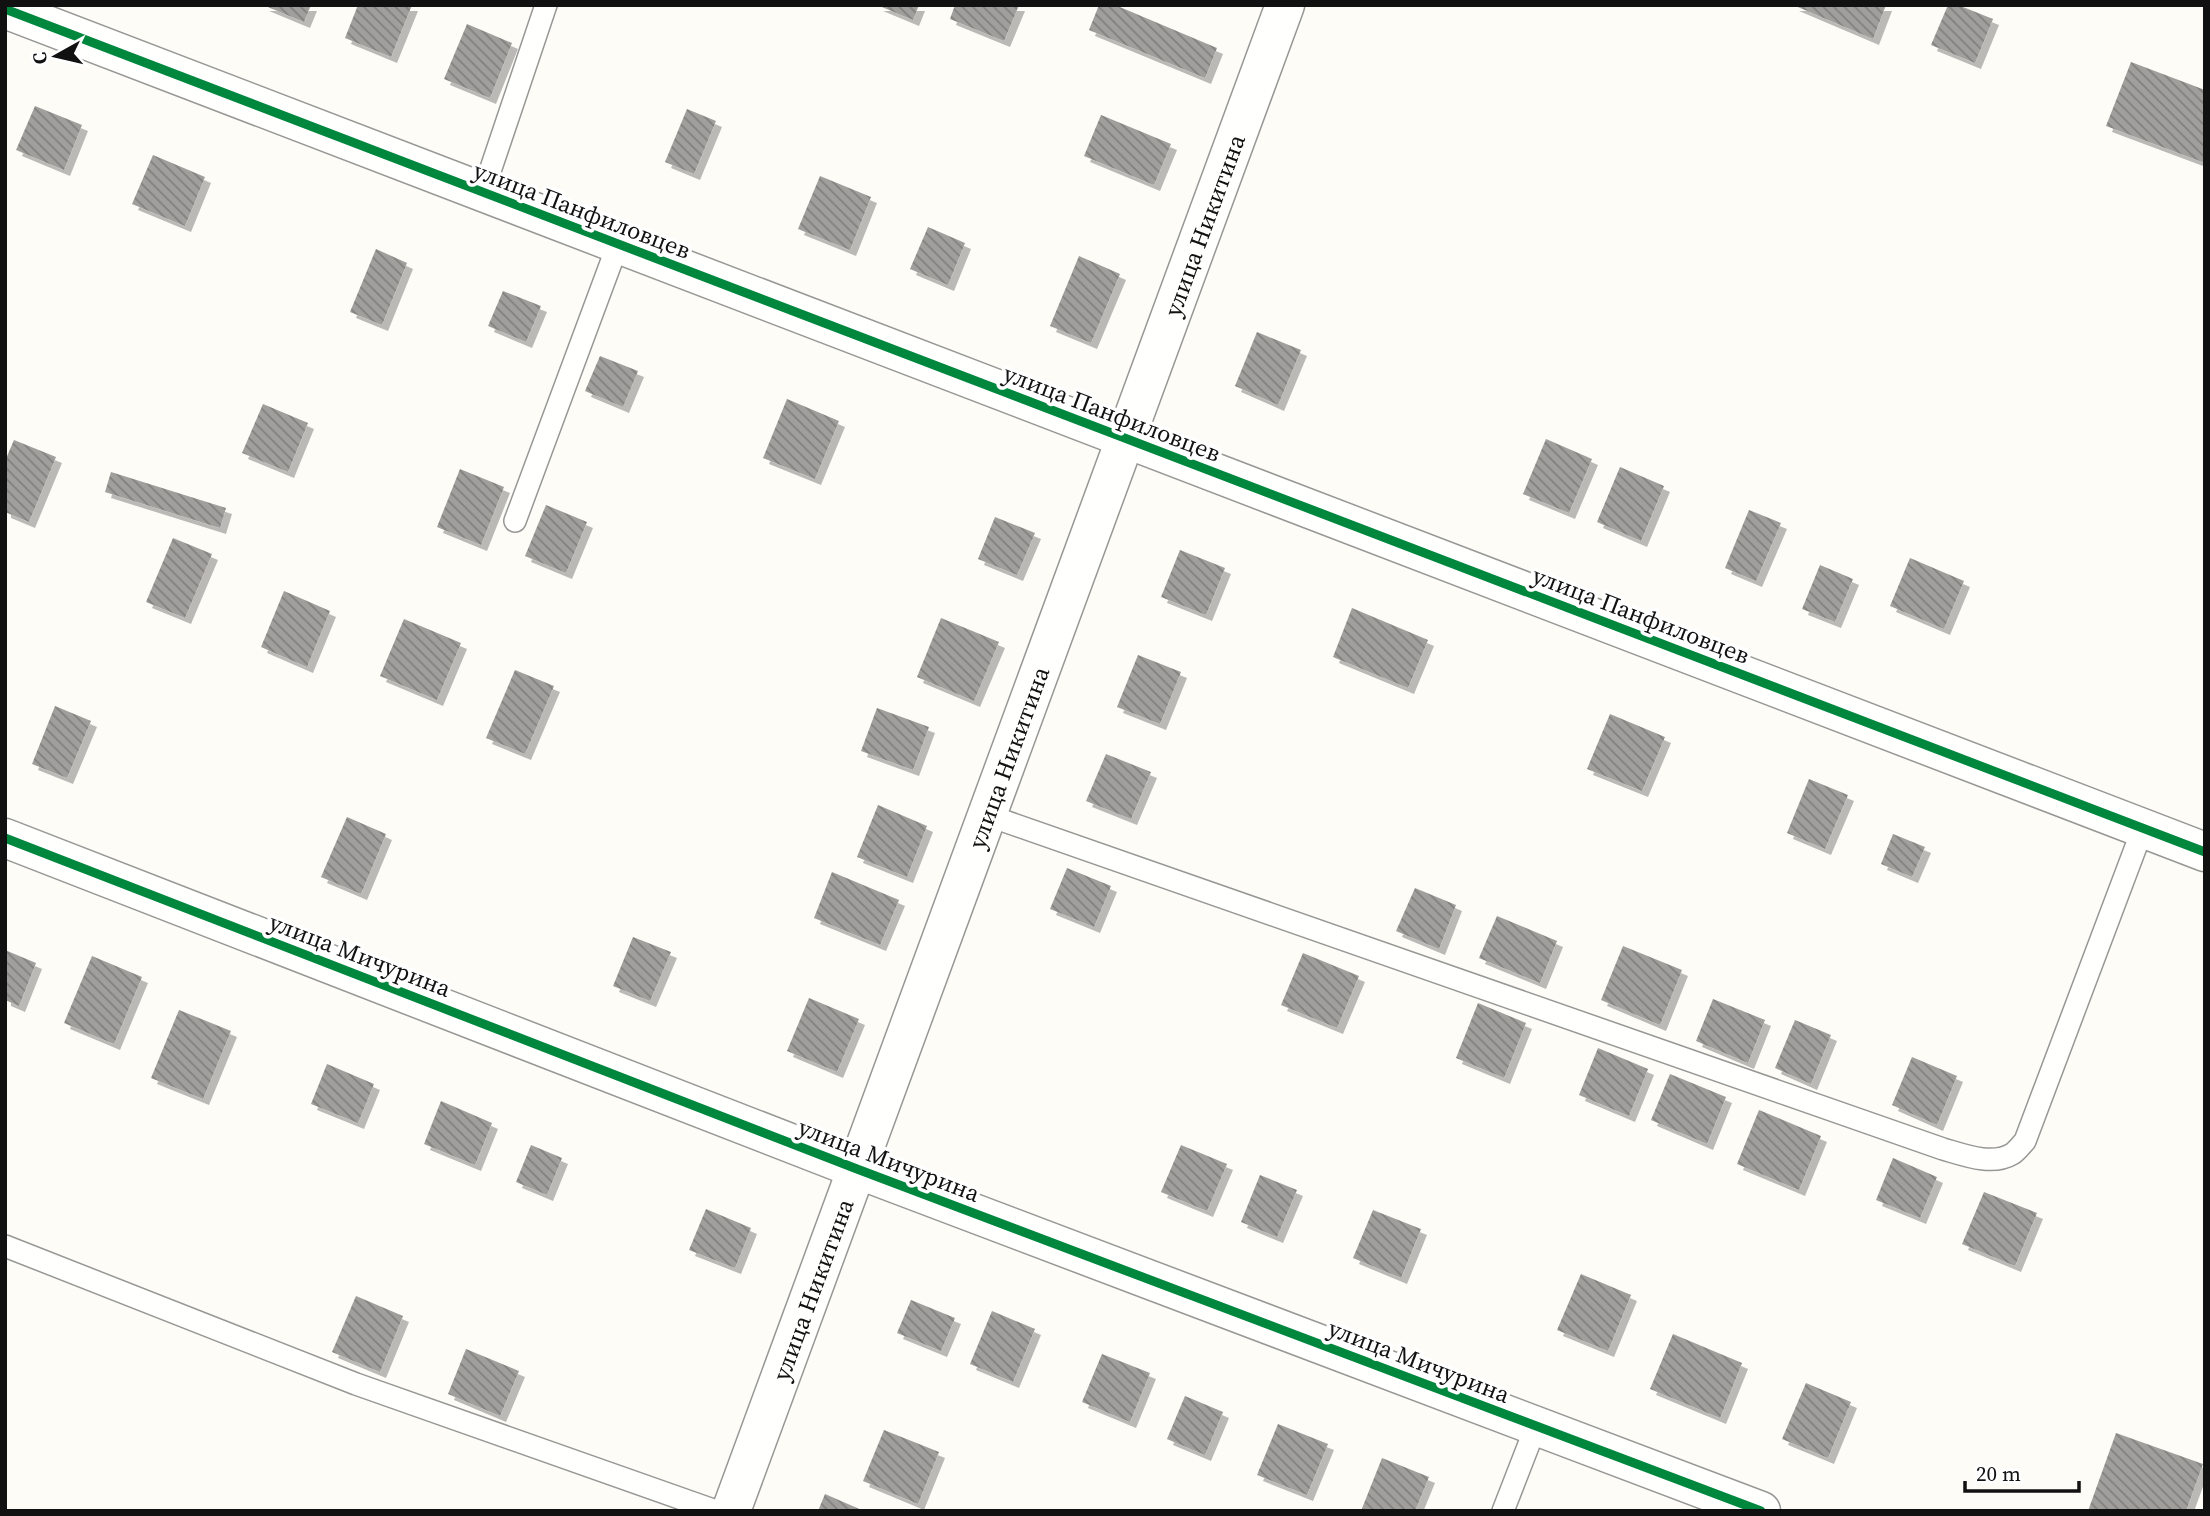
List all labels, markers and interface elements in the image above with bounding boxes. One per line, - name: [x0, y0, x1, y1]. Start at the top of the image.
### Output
- north arrow: [21, 21, 91, 91]
- text: С: [25, 51, 53, 66]
- street label: улица Никитина: [1155, 129, 1253, 321]
- street label: улица Панфиловцев: [469, 153, 695, 267]
- street label: улица Панфиловцев: [999, 356, 1225, 470]
- street label: улица Панфиловцев: [1528, 558, 1754, 672]
- street label: улица Никитина: [960, 661, 1057, 853]
- street label: улица Мичурина: [264, 905, 456, 1005]
- street label: улица Мичурина: [793, 1110, 985, 1210]
- street label: улица Никитина: [764, 1193, 861, 1385]
- street label: улица Мичурина: [1323, 1311, 1515, 1411]
- scale bar: [1965, 1450, 2079, 1494]
- text: 20 m: [1976, 1459, 2021, 1488]

